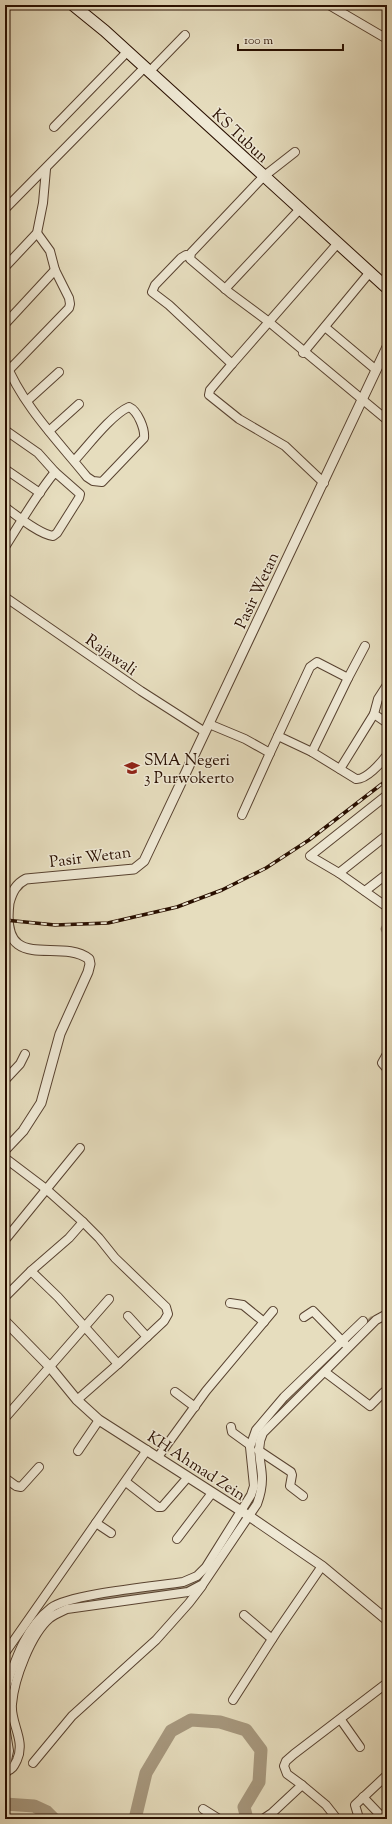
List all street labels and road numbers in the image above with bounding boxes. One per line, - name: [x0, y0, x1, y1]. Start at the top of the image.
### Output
- street label: KS Tubun: [206, 104, 273, 170]
- street label: Pasir Wetan: [230, 548, 286, 633]
- street label: Rajawali: [80, 630, 142, 683]
- street label: Pasir Wetan: [48, 842, 133, 875]
- street label: KH Ahmad Zein: [142, 1427, 250, 1508]

